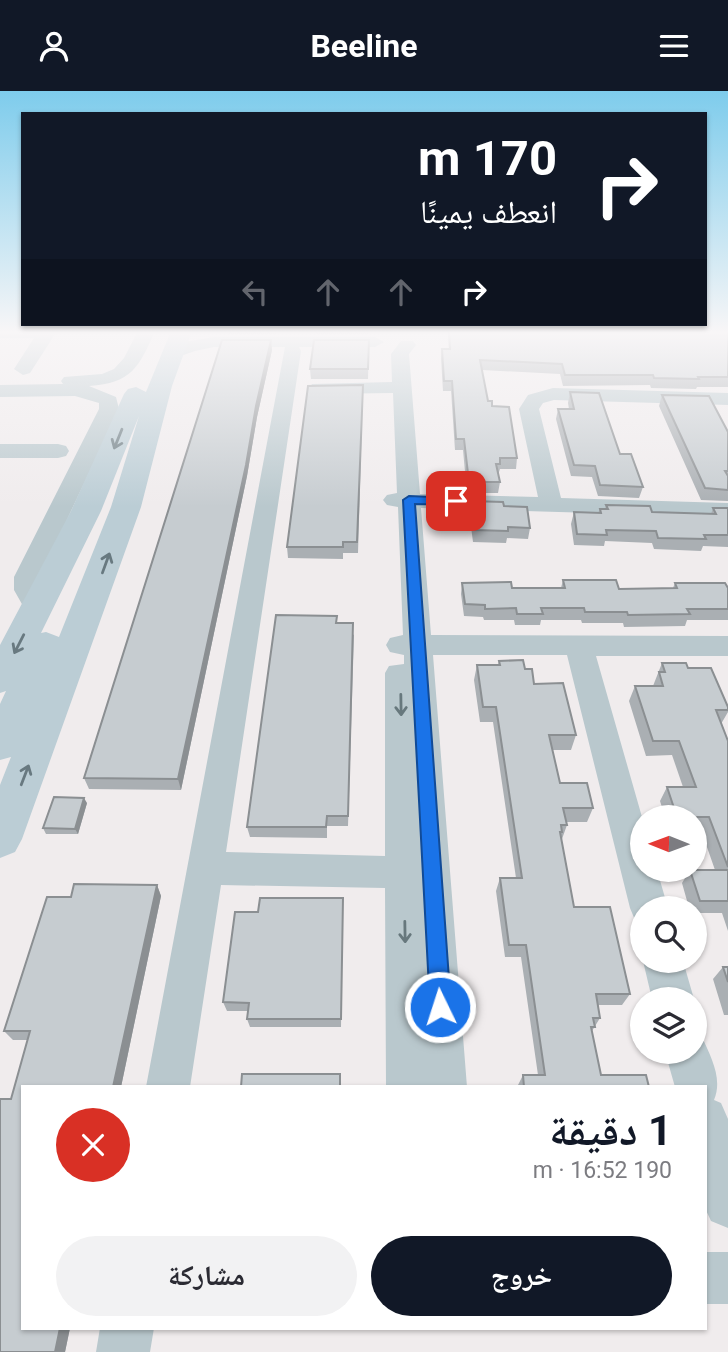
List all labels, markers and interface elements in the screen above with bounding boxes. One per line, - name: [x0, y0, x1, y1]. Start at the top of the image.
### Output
- icon: person: [35, 27, 73, 65]
- text: Beeline: [310, 27, 418, 65]
- icon: menu: [655, 27, 693, 65]
- text: 170 m: [418, 130, 557, 187]
- icon: right: [581, 140, 672, 231]
- text: انعطف يمينًا: [420, 193, 557, 231]
- icon: left: [236, 273, 274, 311]
- icon: ahead: [309, 273, 347, 311]
- icon: ahead: [382, 273, 420, 311]
- icon: right: [455, 273, 493, 311]
- one-way arrow: [110, 428, 123, 449]
- pin: [426, 471, 486, 531]
- icon: arrive: [437, 482, 475, 520]
- one-way arrow: [101, 552, 113, 574]
- one-way arrow: [11, 633, 25, 654]
- one-way arrow: [394, 693, 408, 716]
- one-way arrow: [19, 765, 32, 787]
- north arrow: [630, 805, 707, 882]
- map controls: [630, 805, 707, 1064]
- button: search: [630, 896, 707, 973]
- one-way arrow: [398, 921, 412, 944]
- position arrow: [403, 970, 477, 1044]
- button: layers: [630, 987, 707, 1064]
- text: 1 دقيقة: [549, 1106, 672, 1155]
- button: close: [56, 1108, 130, 1182]
- text: 190 m · 16:52: [533, 1157, 672, 1184]
- button: مشاركة: [56, 1236, 357, 1316]
- button: خروج: [371, 1236, 672, 1316]

